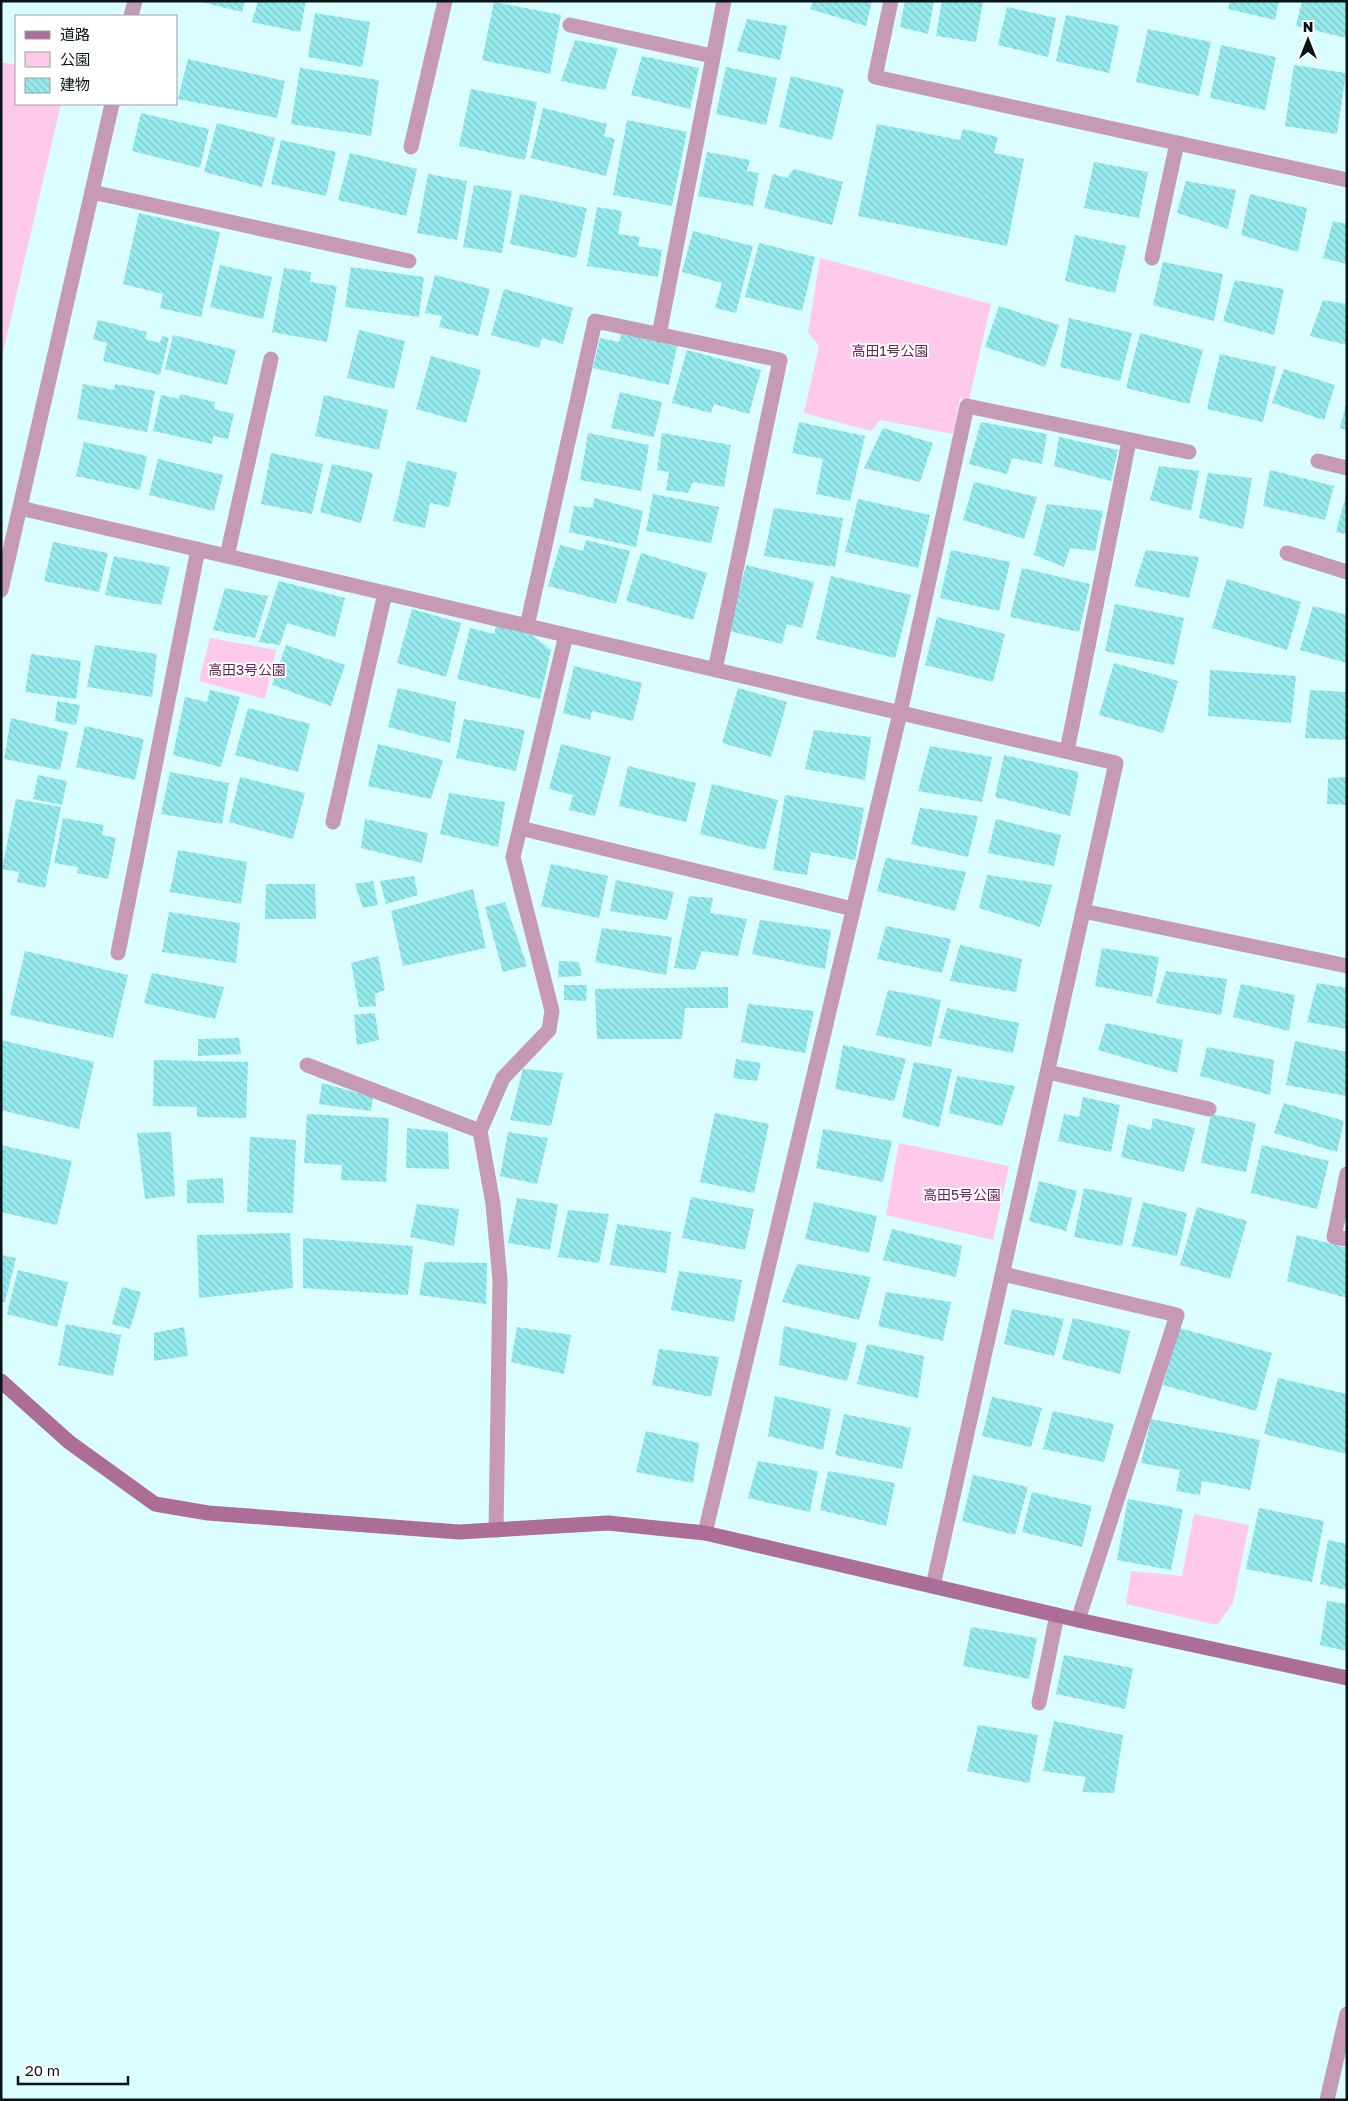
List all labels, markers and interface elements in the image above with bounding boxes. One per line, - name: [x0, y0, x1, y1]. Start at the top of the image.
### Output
- legend: [15, 15, 178, 105]
- north arrow: [1283, 15, 1333, 65]
- text: N: [1303, 18, 1313, 35]
- text: 道路: [60, 25, 90, 43]
- text: 公園: [60, 50, 90, 68]
- text: 建物: [60, 75, 90, 93]
- park label: 高田1号公園: [852, 342, 928, 359]
- park label: 高田3号公園: [208, 661, 286, 678]
- park label: 高田5号公園: [923, 1186, 1001, 1203]
- scale bar: [18, 2054, 128, 2086]
- text: 20 m: [25, 2061, 60, 2079]

